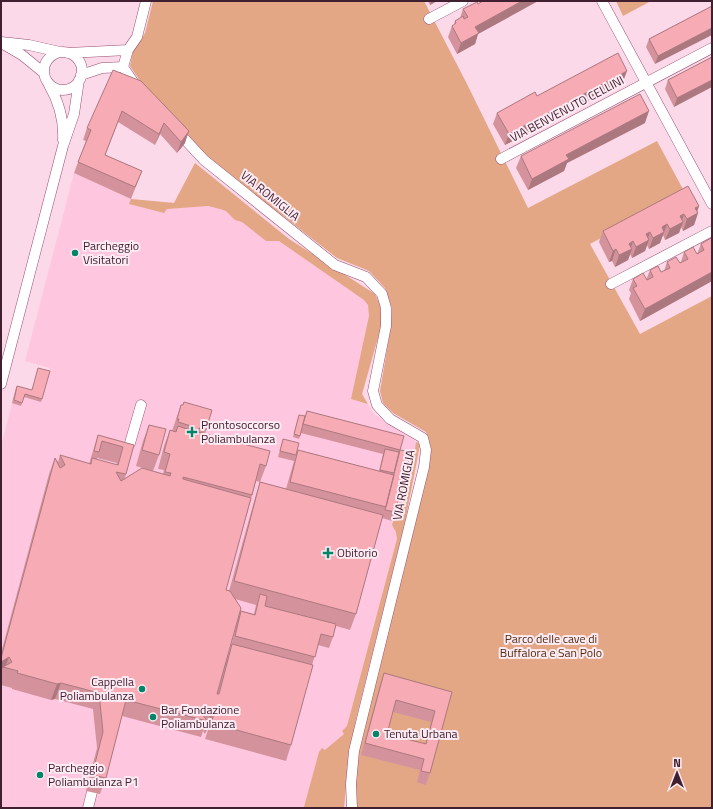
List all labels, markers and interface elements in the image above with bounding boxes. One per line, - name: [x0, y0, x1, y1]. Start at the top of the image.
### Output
- street label: VIA BENVENUTO CELLINI: [506, 70, 627, 147]
- street label: VIA ROMIGLIA: [237, 166, 304, 225]
- place label: Parcheggio Visitatori: [83, 236, 139, 269]
- marker: Parcheggio Visitatori: [70, 248, 80, 258]
- place label: Prontosoccorso Poliambulanza: [201, 415, 280, 448]
- marker: Prontosoccorso Poliambulanza: [186, 426, 198, 438]
- street label: VIA ROMIGLIA: [387, 448, 420, 522]
- place label: Obitorio: [337, 543, 378, 562]
- marker: Obitorio: [322, 547, 334, 559]
- park label: Parco delle cave di Buffalora e San Polo: [500, 629, 602, 662]
- place label: Cappella Poliambulanza: [60, 672, 134, 705]
- marker: Cappella Poliambulanza: [137, 684, 147, 694]
- place label: Bar Fondazione Poliambulanza: [161, 700, 239, 733]
- marker: Bar Fondazione Poliambulanza: [148, 712, 158, 722]
- place label: Tenuta Urbana: [384, 724, 458, 743]
- marker: Tenuta Urbana: [371, 729, 381, 739]
- north arrow: [657, 753, 697, 793]
- text: N: [673, 755, 681, 771]
- place label: Parcheggio Poliambulanza P1: [48, 758, 139, 791]
- marker: Parcheggio Poliambulanza P1: [35, 770, 45, 780]

